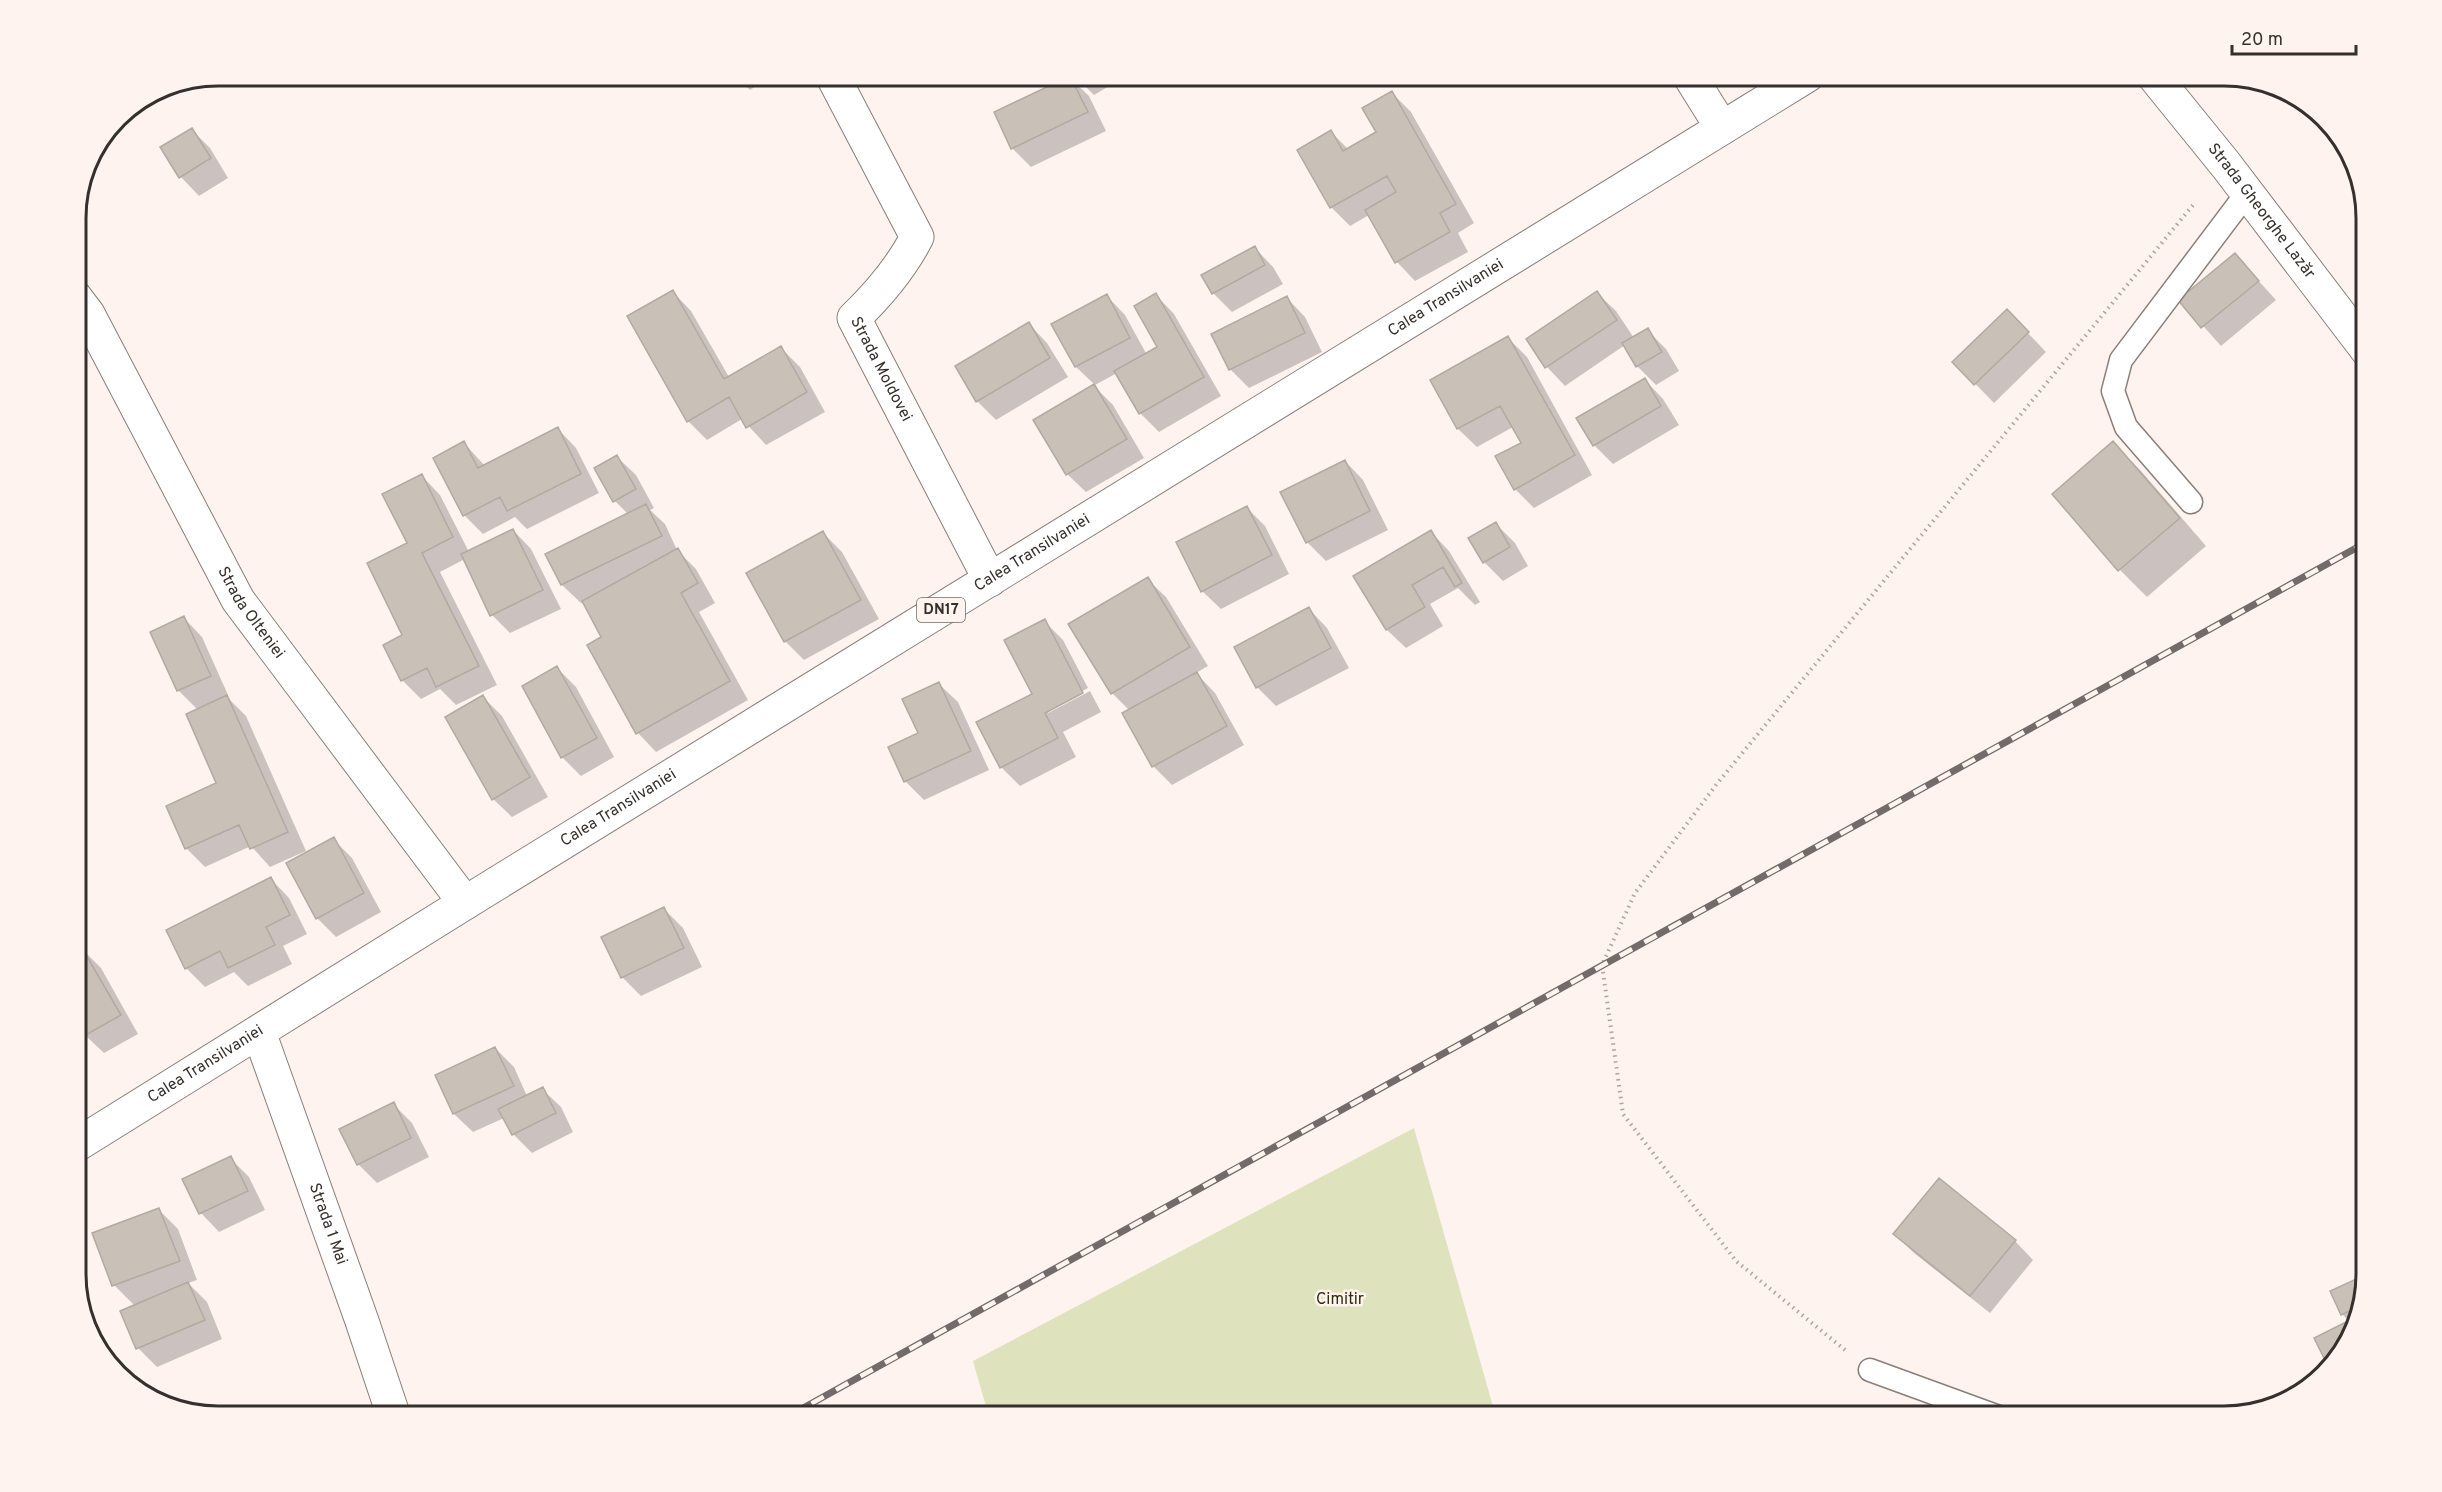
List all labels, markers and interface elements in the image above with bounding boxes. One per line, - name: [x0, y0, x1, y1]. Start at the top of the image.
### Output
- scale bar: [2232, 18, 2356, 56]
- text: 20 m: [2241, 29, 2283, 52]
- street label: Strada Gheorghe Lazăr: [2203, 140, 2319, 283]
- street label: Calea Transilvaniei: [1384, 255, 1508, 341]
- street label: Strada Moldovei: [845, 314, 916, 425]
- street label: Calea Transilvaniei: [971, 510, 1094, 597]
- street label: Strada Olteniei: [213, 564, 289, 663]
- road number: DN17: [917, 598, 965, 622]
- street label: Calea Transilvaniei: [557, 765, 680, 852]
- street label: Calea Transilvaniei: [144, 1021, 267, 1108]
- street label: Strada 1 Mai: [304, 1181, 351, 1268]
- park label: Cimitir: [1316, 1290, 1364, 1310]

